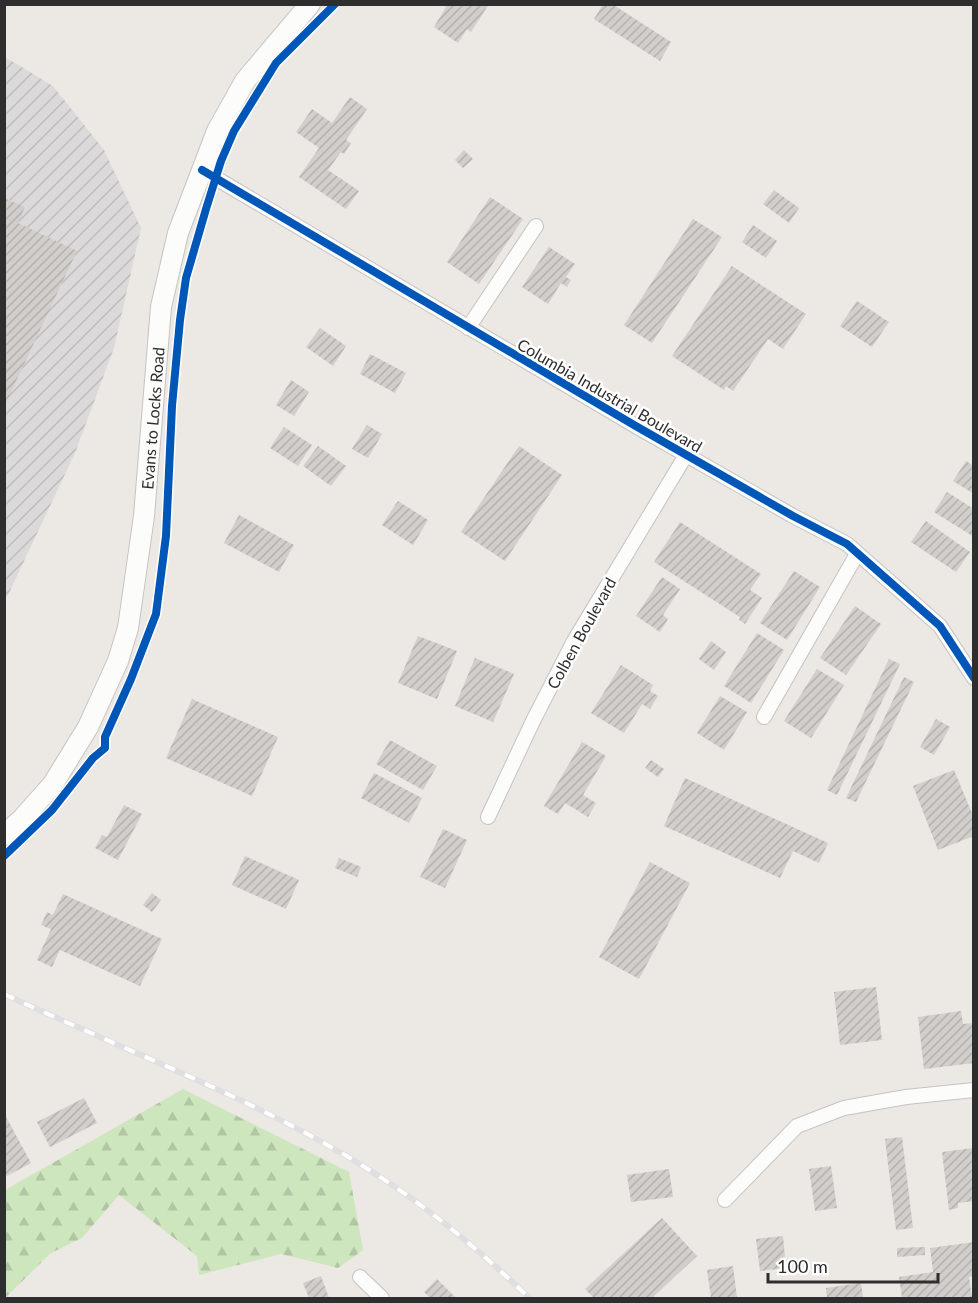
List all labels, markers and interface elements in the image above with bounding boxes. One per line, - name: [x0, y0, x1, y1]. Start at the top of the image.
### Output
- street label: Columbia Industrial Boulevard: [514, 334, 706, 456]
- street label: Evans to Locks Road: [137, 346, 167, 490]
- street label: Colben Boulevard: [542, 574, 620, 692]
- scale bar: [768, 1246, 938, 1284]
- text: 100 m: [777, 1255, 828, 1277]

